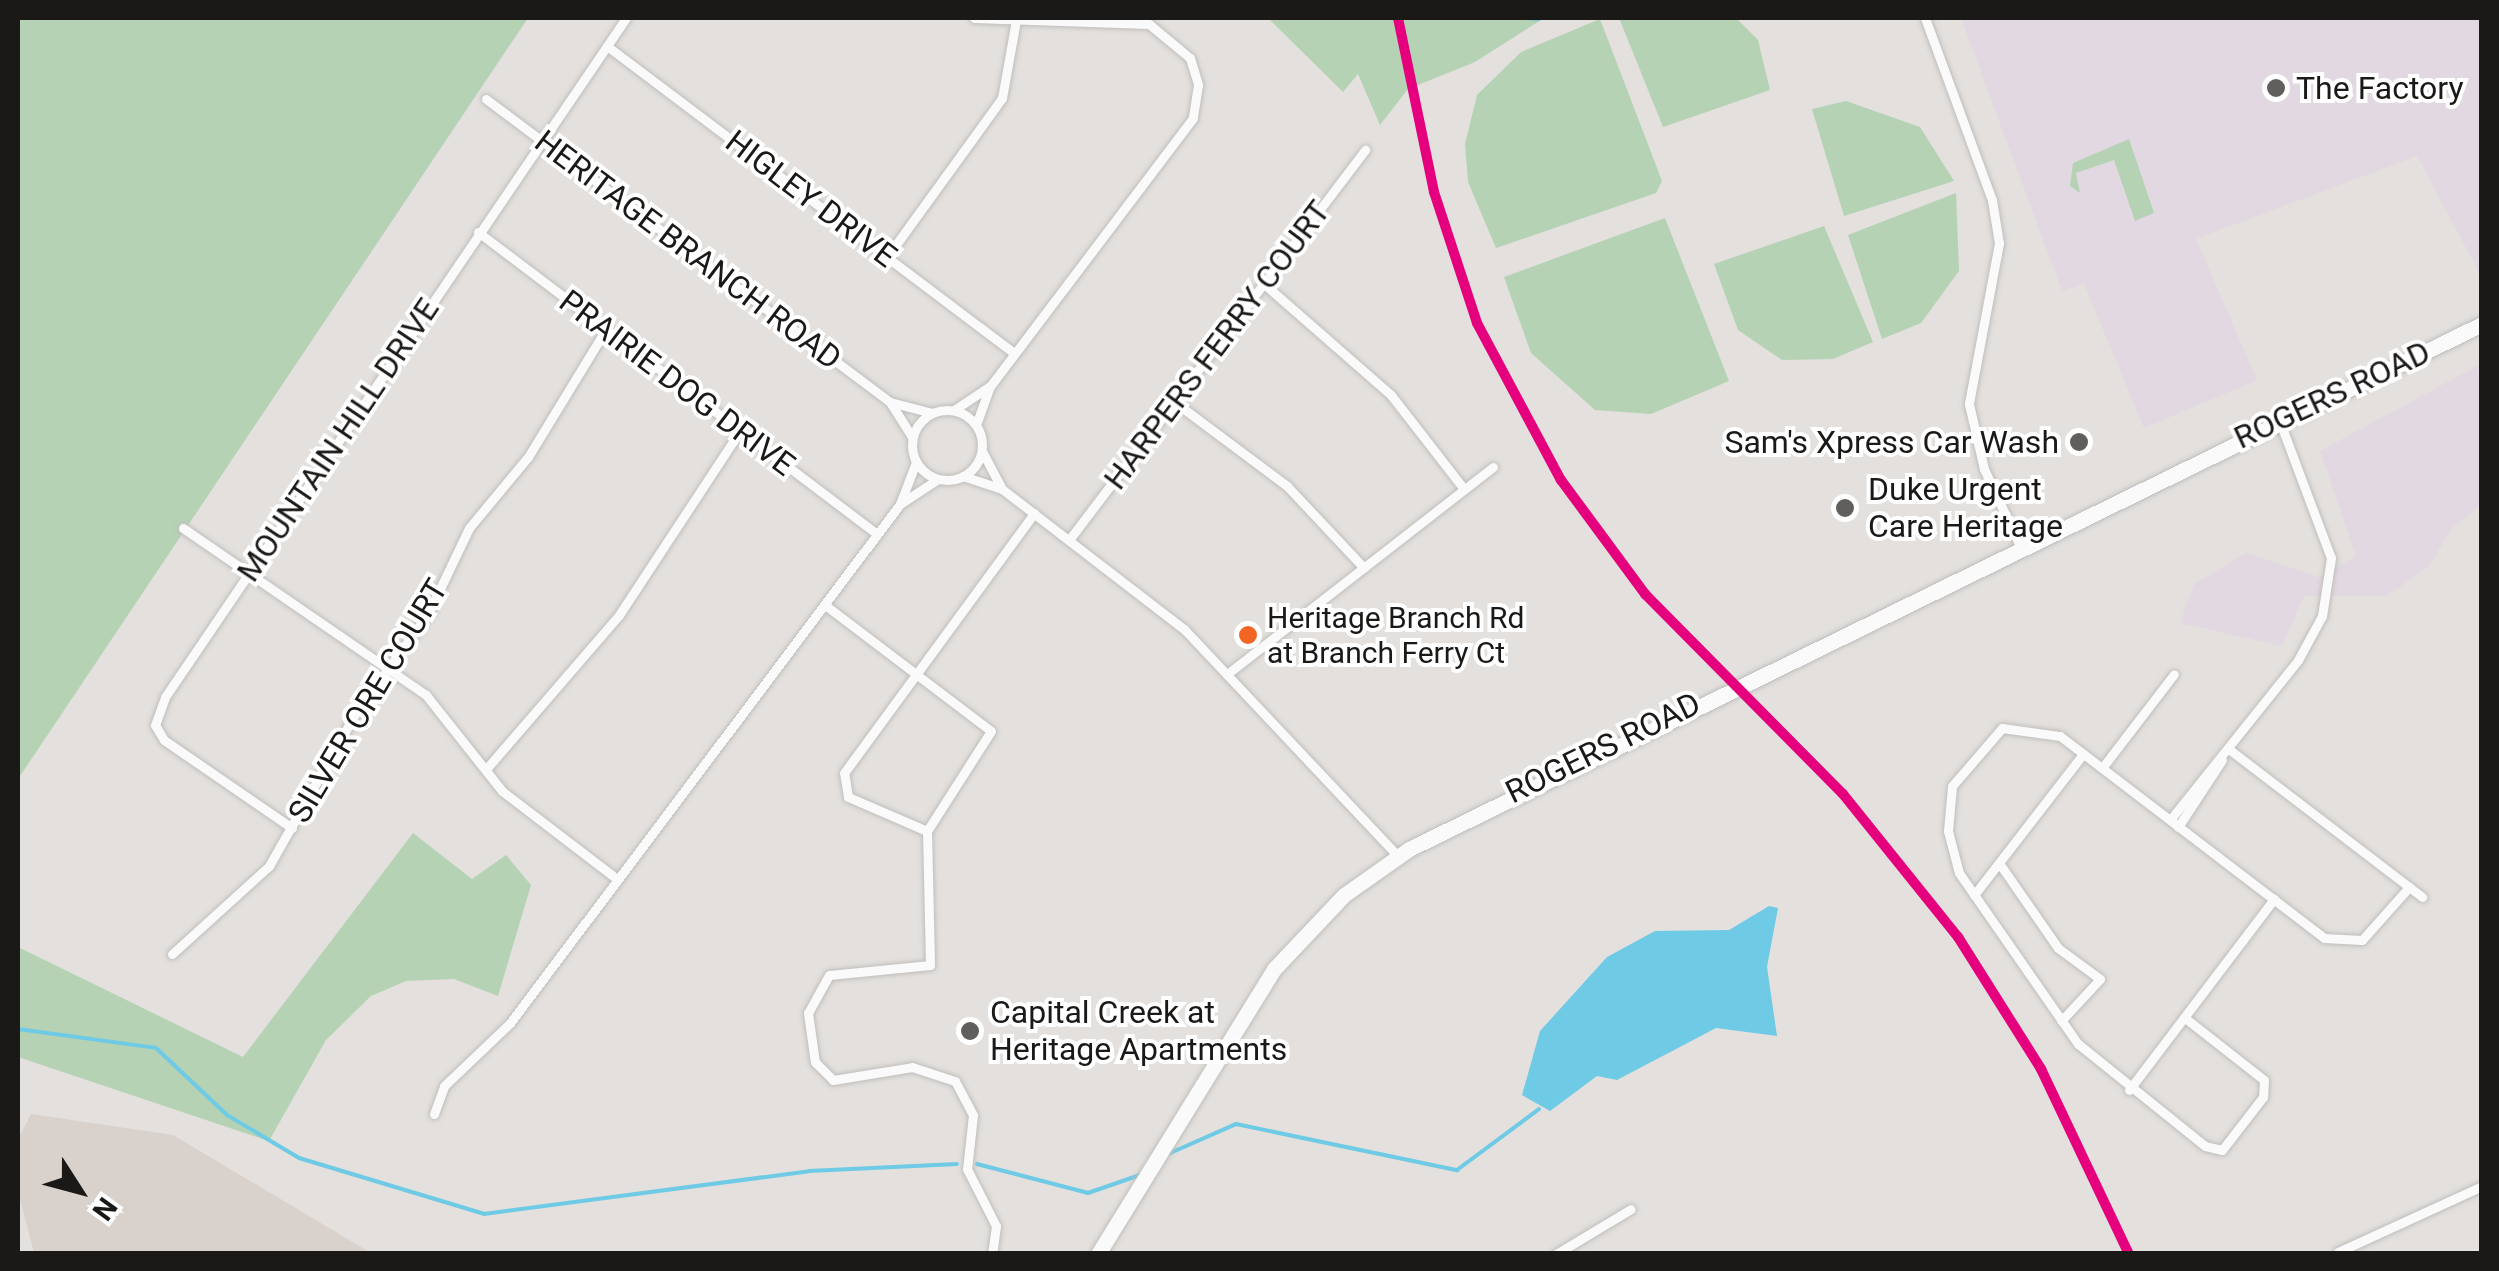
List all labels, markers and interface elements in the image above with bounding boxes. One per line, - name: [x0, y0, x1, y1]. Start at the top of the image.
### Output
- place label: The Factory: [2296, 69, 2464, 107]
- marker: The Factory: [2265, 77, 2287, 99]
- street label: HERITAGE BRANCH ROAD: [527, 122, 849, 378]
- street label: HIGLEY DRIVE: [718, 122, 904, 276]
- street label: HARPERS FERRY COURT: [1096, 193, 1338, 497]
- street label: PRAIRIE DOG DRIVE: [552, 282, 802, 484]
- street label: MOUNTAIN HILL DRIVE: [229, 291, 447, 589]
- street label: ROGERS ROAD: [2228, 333, 2436, 457]
- place label: Sam's Xpress Car Wash: [1724, 423, 2059, 461]
- marker: Sam's Xpress Car Wash: [2068, 431, 2090, 453]
- place label: Duke Urgent Care Heritage: [1868, 471, 2063, 546]
- marker: Duke Urgent Care Heritage: [1832, 495, 1858, 521]
- street label: SILVER ORE COURT: [280, 572, 456, 830]
- place label: Heritage Branch Rd at Branch Ferry Ct: [1267, 600, 1524, 670]
- marker: Heritage Branch Rd at Branch Ferry Ct: [1238, 625, 1258, 645]
- street label: ROGERS ROAD: [1499, 684, 1707, 812]
- place label: Capital Creek at Heritage Apartments: [990, 994, 1287, 1069]
- marker: Capital Creek at Heritage Apartments: [959, 1020, 981, 1042]
- north arrow: [30, 1141, 130, 1241]
- text: N: [86, 1191, 124, 1227]

